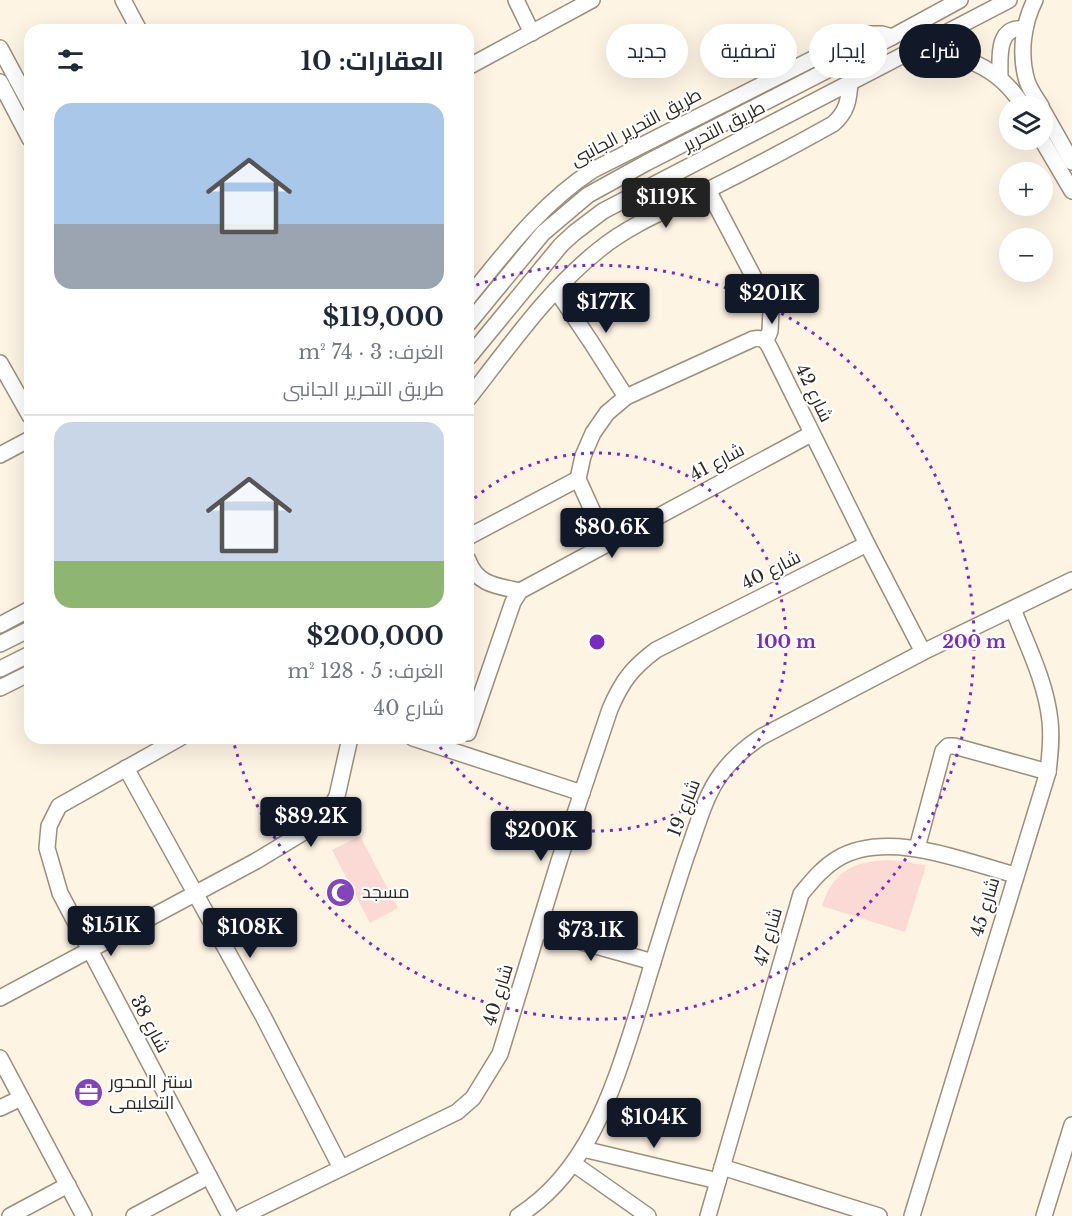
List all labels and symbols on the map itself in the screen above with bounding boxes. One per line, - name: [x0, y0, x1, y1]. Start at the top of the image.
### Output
- street label: طريق التحرير الجانبى: [567, 83, 706, 172]
- street label: طريق التحرير: [678, 96, 769, 157]
- pin: $119K: [624, 178, 708, 229]
- pin: $201K: [730, 274, 814, 325]
- pin: $177K: [564, 283, 648, 334]
- street label: شارع 42: [790, 360, 837, 426]
- street label: شارع 41: [686, 439, 749, 486]
- pin: $80.6K: [563, 508, 661, 559]
- street label: شارع 40: [738, 546, 805, 595]
- text: 100 m: [756, 631, 816, 653]
- text: 200 m: [942, 631, 1006, 653]
- centre of rings: [587, 632, 607, 652]
- street label: شارع 19: [663, 776, 706, 840]
- pin: $89.2K: [262, 797, 360, 848]
- pin: $200K: [499, 811, 583, 862]
- street label: شارع 45: [966, 875, 1005, 940]
- mosque icon: مسجد: [325, 876, 357, 908]
- place label: مسجد: [362, 881, 410, 903]
- street label: شارع 47: [749, 905, 788, 969]
- pin: $151K: [69, 906, 153, 957]
- pin: $108K: [208, 908, 292, 959]
- pin: $73.1K: [542, 911, 640, 962]
- street label: شارع 40: [478, 961, 519, 1029]
- street label: شارع 38: [125, 991, 174, 1057]
- place label: سنتر المحور التعليمى: [108, 1071, 193, 1114]
- office icon: سنتر المحور التعليمى: [72, 1076, 104, 1108]
- pin: $104K: [612, 1098, 696, 1149]

